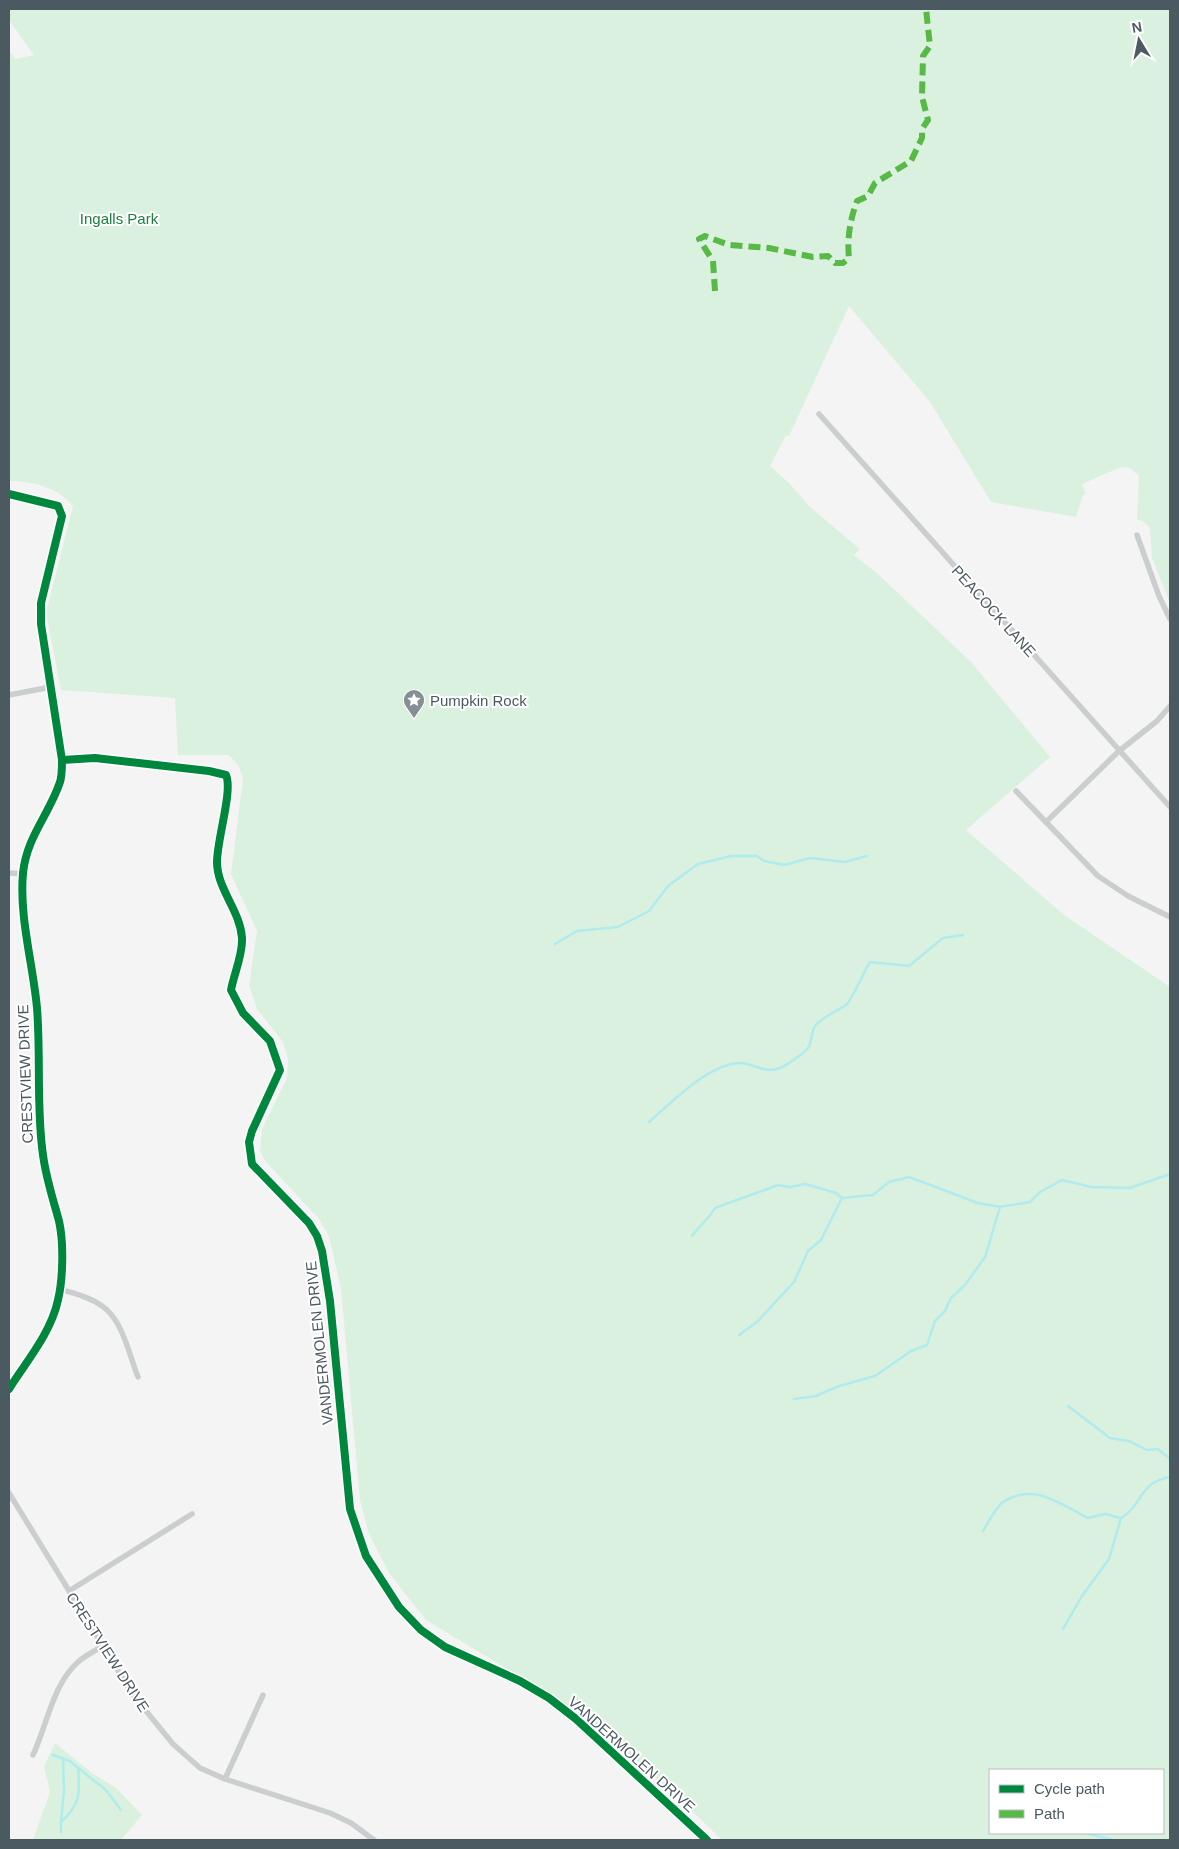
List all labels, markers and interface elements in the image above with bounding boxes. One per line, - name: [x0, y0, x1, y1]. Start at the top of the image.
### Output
- north arrow: [1114, 15, 1164, 65]
- text: N: [1130, 18, 1143, 36]
- park label: Ingalls Park: [80, 210, 159, 227]
- street label: PEACOCK LANE: [949, 562, 1039, 660]
- place icon: Pumpkin Rock: [402, 688, 426, 719]
- place label: Pumpkin Rock: [430, 692, 527, 709]
- street label: CRESTVIEW DRIVE: [14, 1004, 36, 1144]
- street label: VANDERMOLEN DRIVE: [302, 1260, 336, 1426]
- street label: CRESTVIEW DRIVE: [63, 1589, 153, 1715]
- street label: VANDERMOLEN DRIVE: [565, 1693, 699, 1815]
- legend: [989, 1769, 1164, 1834]
- text: Cycle path: [1034, 1780, 1105, 1797]
- text: Path: [1034, 1805, 1065, 1822]

